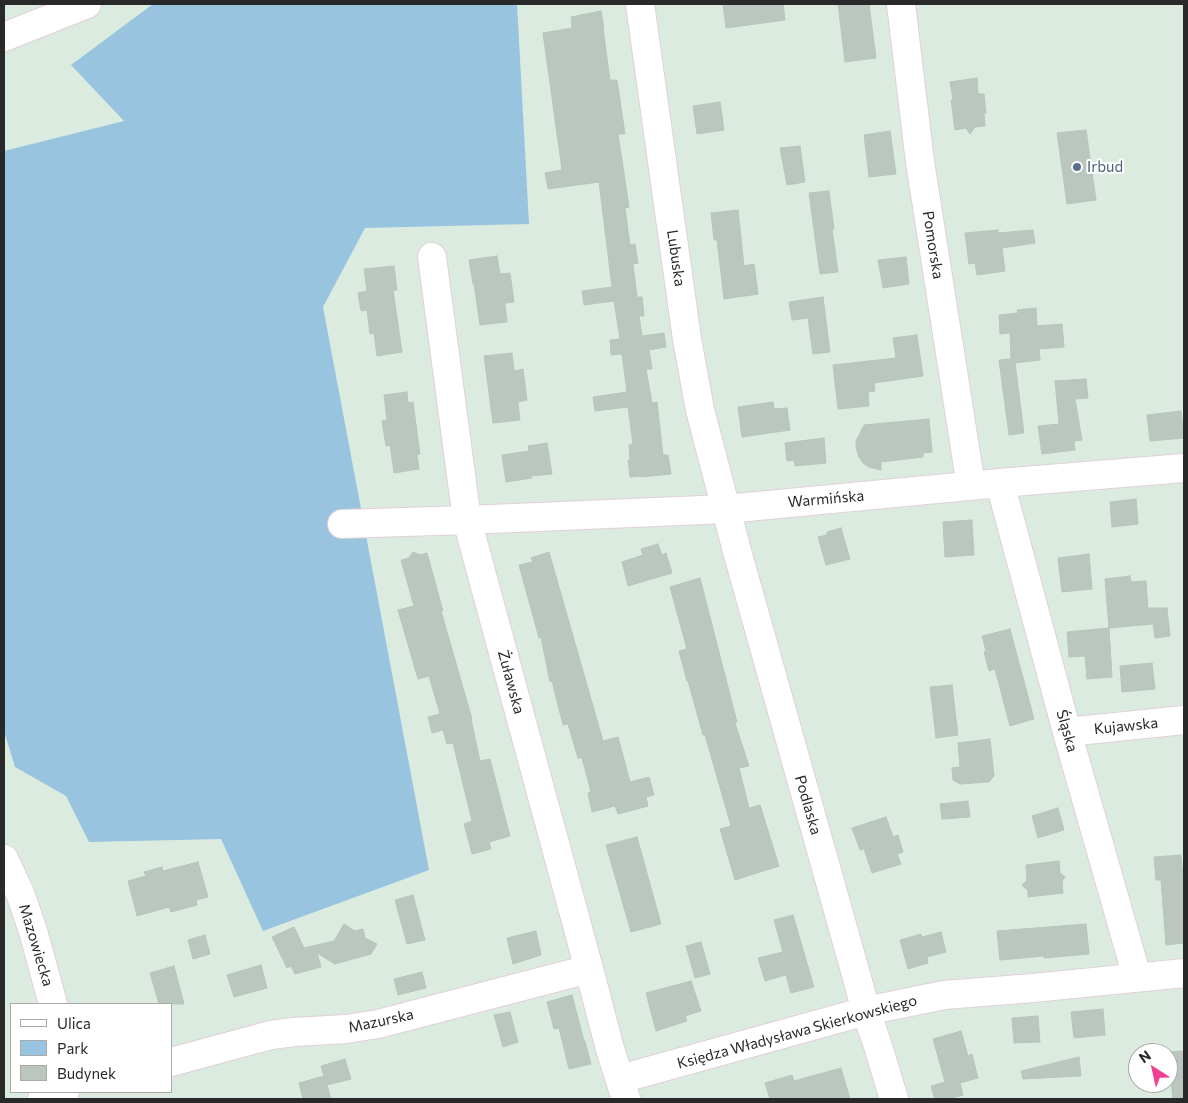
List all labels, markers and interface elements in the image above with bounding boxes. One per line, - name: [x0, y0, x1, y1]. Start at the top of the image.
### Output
- place label: Irbud: [1087, 158, 1123, 176]
- marker: Irbud: [1071, 161, 1083, 173]
- street label: Pomorska: [919, 210, 947, 280]
- street label: Lubuska: [663, 229, 689, 287]
- street label: Warmińska: [787, 487, 865, 511]
- street label: Żuławska: [494, 648, 528, 716]
- street label: Śląska: [1052, 708, 1082, 754]
- street label: Kujawska: [1093, 714, 1159, 738]
- street label: Podlaska: [791, 773, 825, 837]
- street label: Mazowiecka: [15, 902, 57, 988]
- street label: Księdza Władysława Skierkowskiego: [675, 991, 919, 1073]
- legend: [10, 1003, 172, 1093]
- street label: Mazurska: [347, 1005, 415, 1037]
- text: Ulica: [57, 1014, 91, 1032]
- text: Park: [57, 1039, 88, 1057]
- north arrow: [1128, 1043, 1178, 1093]
- text: N: [1136, 1046, 1154, 1066]
- text: Budynek: [57, 1064, 116, 1082]

